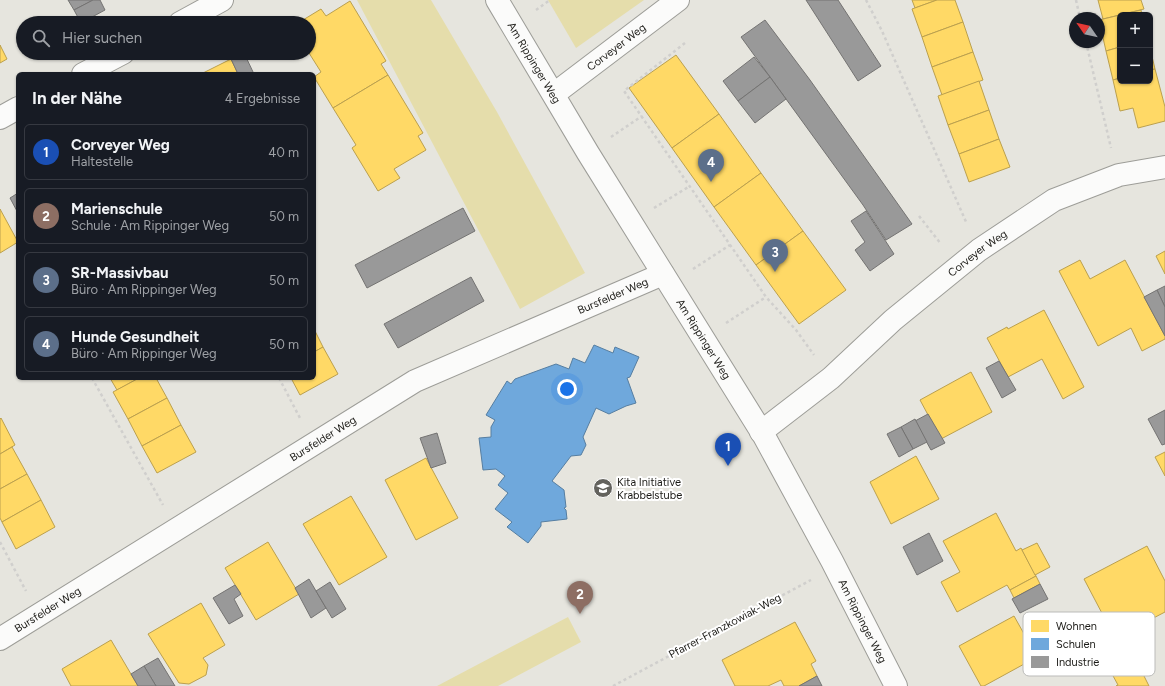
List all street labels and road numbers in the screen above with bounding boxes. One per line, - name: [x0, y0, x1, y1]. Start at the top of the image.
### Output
- street label: Am Rippinger Weg: [505, 20, 563, 106]
- street label: Corveyer Weg: [584, 20, 648, 73]
- street label: Corveyer Weg: [945, 227, 1009, 279]
- street label: Bursfelder Weg: [575, 275, 650, 317]
- street label: Am Rippinger Weg: [674, 296, 734, 382]
- street label: Bursfelder Weg: [287, 413, 358, 464]
- street label: Am Rippinger Weg: [836, 577, 890, 665]
- street label: Bursfelder Weg: [12, 584, 83, 635]
- street label: Pfarrer-Franzkowiak-Weg: [667, 591, 783, 661]

